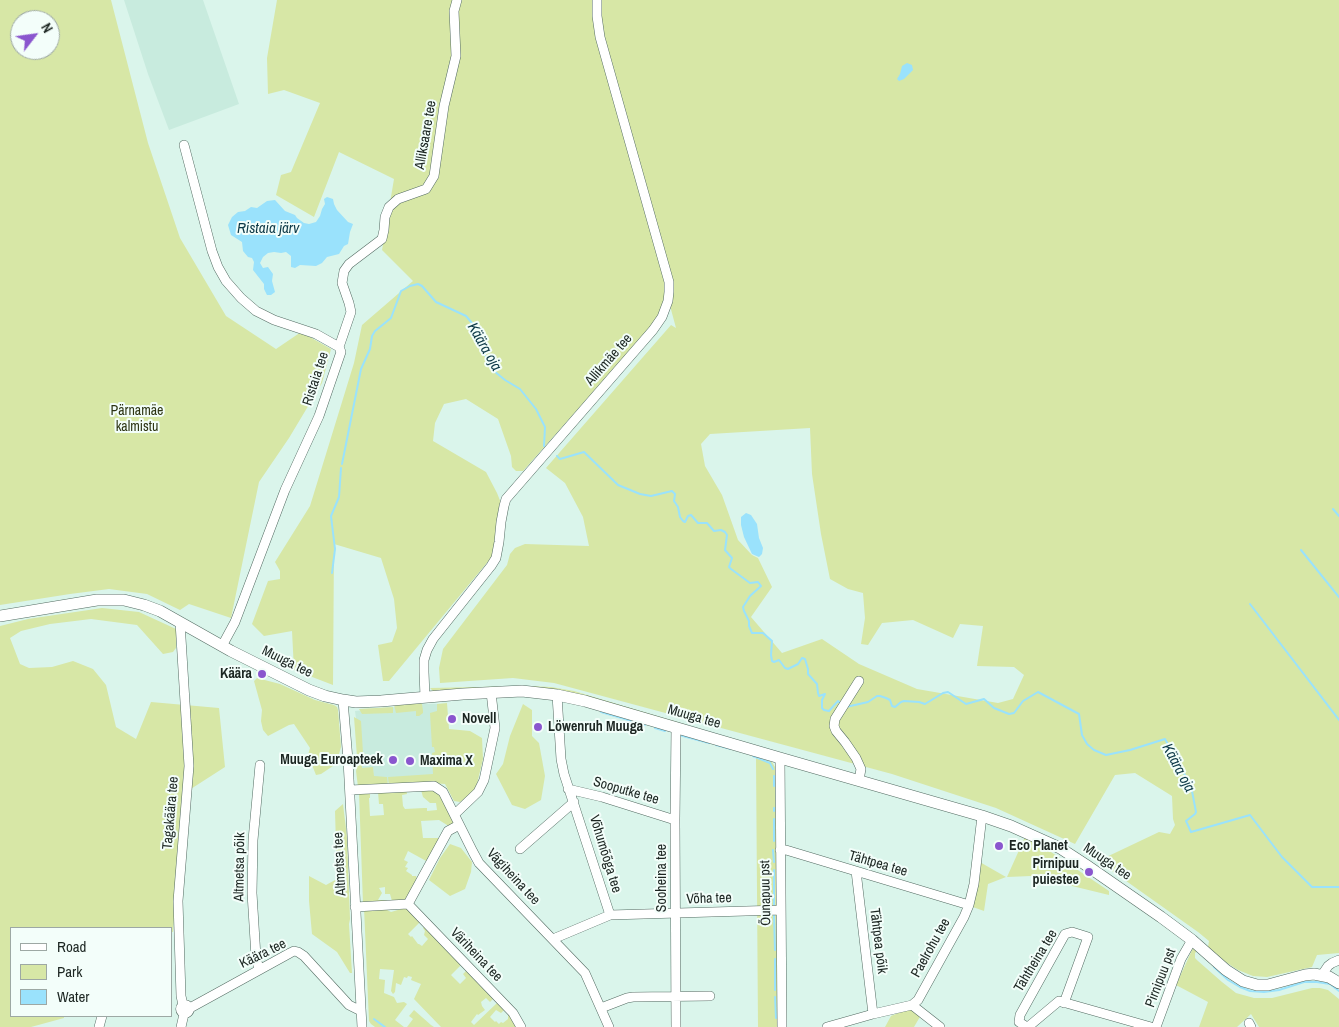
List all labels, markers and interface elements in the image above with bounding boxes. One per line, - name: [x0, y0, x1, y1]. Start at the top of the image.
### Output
- north arrow: [10, 10, 60, 60]
- text: N: [37, 20, 57, 36]
- street label: Alliksaare tee: [412, 99, 440, 171]
- water label: Ristaia järv: [237, 220, 299, 238]
- water label: Käära oja: [463, 320, 505, 374]
- street label: Allikmäe tee: [582, 331, 636, 389]
- street label: Ristaia tee: [299, 350, 333, 408]
- park label: Pärnamäe kalmistu: [111, 403, 163, 436]
- street label: Muuga tee: [259, 643, 315, 681]
- place label: Käära: [220, 666, 252, 682]
- marker: Käära: [256, 668, 268, 680]
- street label: Muuga tee: [666, 701, 722, 733]
- place label: Novell: [462, 711, 496, 727]
- marker: Novell: [446, 713, 458, 725]
- place label: Löwenruh Muuga: [548, 719, 643, 735]
- marker: Löwenruh Muuga: [532, 721, 544, 733]
- water label: Käära oja: [1158, 741, 1198, 795]
- place label: Muuga Euroapteek: [280, 752, 383, 768]
- place label: Maxima X: [420, 753, 473, 769]
- marker: Muuga Euroapteek: [387, 754, 399, 766]
- marker: Maxima X: [404, 755, 416, 767]
- street label: Sooputke tee: [591, 774, 661, 808]
- street label: Tagakäära tee: [159, 776, 183, 850]
- street label: Võhumõõga tee: [585, 813, 625, 895]
- street label: Altmetsa põik: [231, 832, 249, 902]
- street label: Altmetsa tee: [330, 832, 350, 896]
- place label: Eco Planet: [1009, 838, 1068, 854]
- marker: Eco Planet: [993, 840, 1005, 852]
- street label: Muuga tee: [1080, 840, 1134, 884]
- street label: Sooheina tee: [654, 844, 670, 912]
- street label: Vägiheina tee: [483, 845, 543, 909]
- street label: Tähtpea tee: [847, 848, 909, 880]
- place label: Pirnipuu puiestee: [1032, 856, 1079, 889]
- street label: Õunapuu pst: [757, 860, 775, 926]
- marker: Pirnipuu puiestee: [1083, 866, 1095, 878]
- street label: Võha tee: [686, 890, 732, 908]
- street label: Tähtpea põik: [866, 907, 890, 975]
- street label: Paelrohu tee: [908, 915, 954, 981]
- street label: Väriheina tee: [446, 925, 506, 985]
- legend: [10, 927, 172, 1017]
- street label: Tähtheina tee: [1011, 927, 1061, 995]
- text: Road: [57, 936, 86, 957]
- street label: Käära tee: [237, 936, 289, 972]
- street label: Pirnipuu pst: [1142, 946, 1180, 1010]
- text: Park: [57, 961, 82, 982]
- text: Water: [57, 986, 89, 1007]

